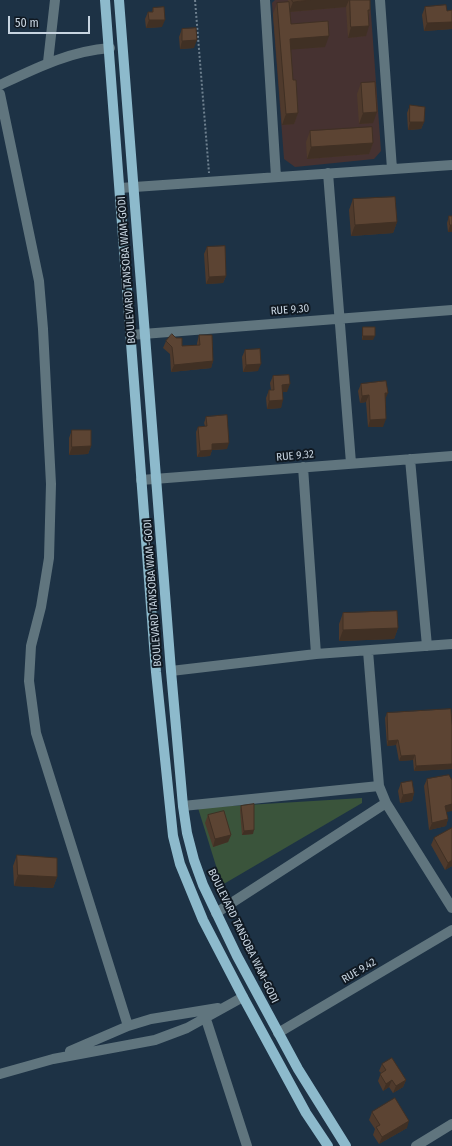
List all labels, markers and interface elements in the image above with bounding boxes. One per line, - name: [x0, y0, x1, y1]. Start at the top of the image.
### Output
- scale bar: [10, 8, 92, 34]
- text: 50 m: [15, 16, 39, 30]
- street label: BOULEVARD TANSOBA WAM-GODI: [115, 196, 139, 344]
- street label: RUE 9.30: [270, 302, 310, 318]
- street label: RUE 9.32: [276, 448, 314, 464]
- street label: BOULEVARD TANSOBA WAM-GODI: [141, 519, 165, 667]
- street label: BOULEVARD TANSOBA WAM-GODI: [205, 867, 281, 1005]
- street label: RUE 9.42: [340, 956, 378, 986]

